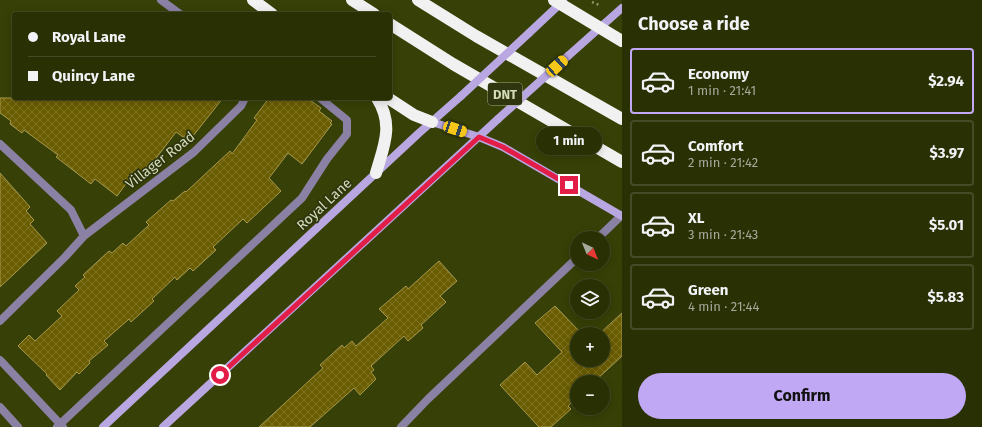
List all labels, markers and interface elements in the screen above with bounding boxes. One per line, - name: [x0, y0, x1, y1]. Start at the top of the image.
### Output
- text: Choose a ride: [638, 13, 750, 35]
- text: Royal Lane: [52, 28, 126, 46]
- car: [544, 54, 570, 78]
- icon: car: [640, 63, 676, 99]
- text: Economy: [688, 65, 749, 83]
- text: Quincy Lane: [52, 67, 135, 85]
- text: $2.94: [928, 72, 964, 90]
- road number: DNT: [488, 83, 522, 105]
- text: 1 min · 21:41: [688, 83, 756, 98]
- car: [442, 120, 468, 138]
- callout: 1 min: [536, 127, 602, 155]
- street label: Villager Road: [122, 128, 198, 193]
- text: 1 min: [553, 133, 585, 148]
- icon: car: [640, 135, 676, 171]
- text: Comfort: [688, 137, 744, 155]
- text: $3.97: [929, 144, 964, 162]
- text: 2 min · 21:42: [688, 155, 758, 170]
- street label: Royal Lane: [293, 175, 355, 234]
- route end: [560, 176, 578, 194]
- icon: car: [640, 207, 676, 243]
- text: XL: [688, 209, 704, 227]
- text: $5.01: [929, 216, 964, 234]
- text: 3 min · 21:43: [688, 227, 758, 242]
- north arrow: [570, 231, 610, 271]
- map controls: [570, 231, 610, 415]
- button: layers: [570, 279, 610, 319]
- icon: car: [640, 279, 676, 315]
- text: Green: [688, 281, 728, 299]
- text: $5.83: [928, 288, 964, 306]
- text: 4 min · 21:44: [688, 299, 759, 314]
- button: +: [570, 327, 610, 367]
- route start: [211, 366, 229, 384]
- button: Confirm: [638, 373, 966, 419]
- button: −: [570, 375, 610, 415]

